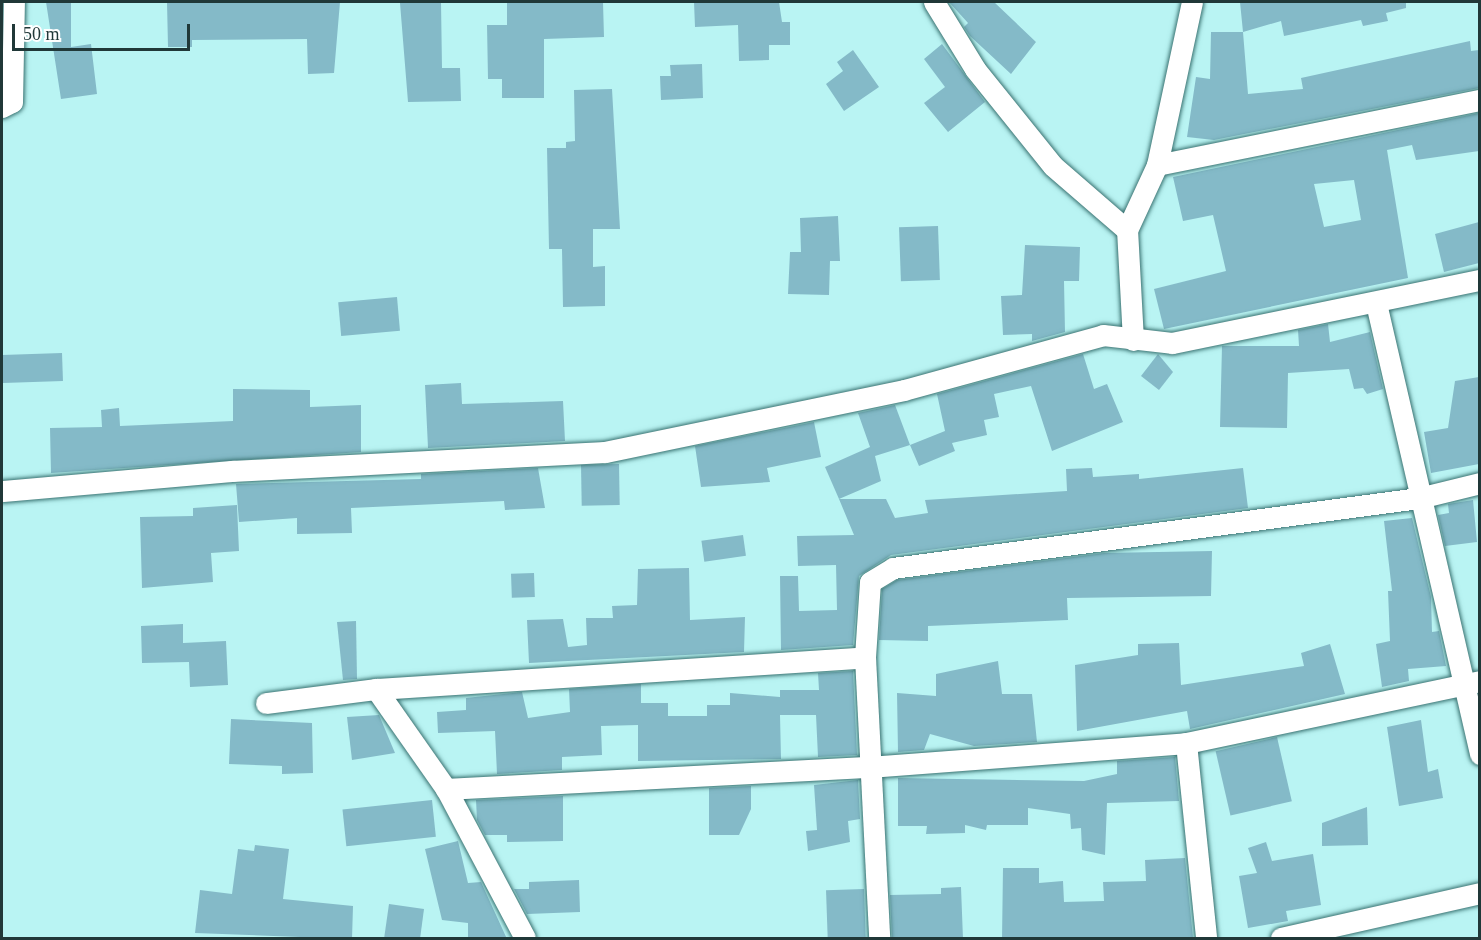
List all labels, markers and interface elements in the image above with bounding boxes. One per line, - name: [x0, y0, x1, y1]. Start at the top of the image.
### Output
- scale bar: [15, 12, 194, 50]
- text: 50 m: [23, 24, 60, 44]

